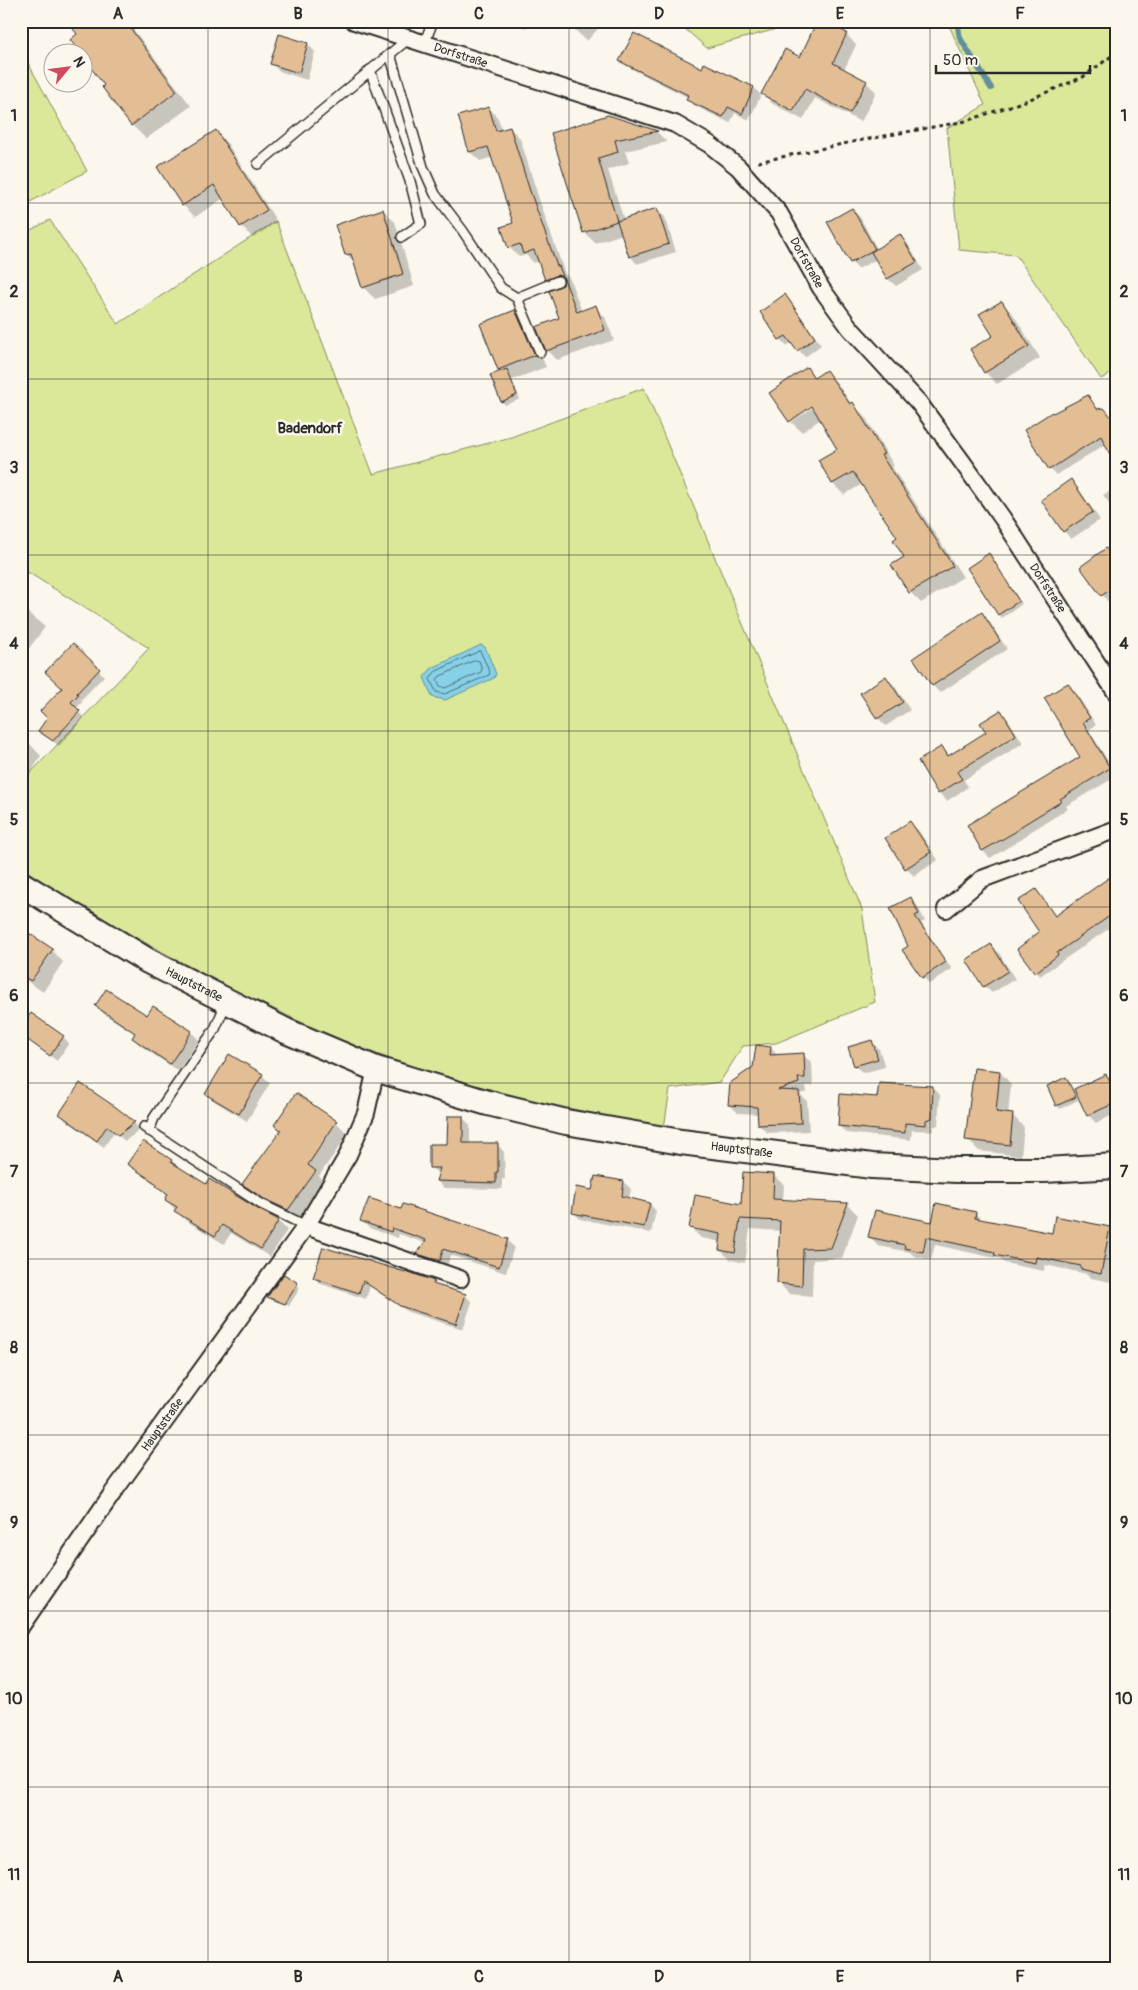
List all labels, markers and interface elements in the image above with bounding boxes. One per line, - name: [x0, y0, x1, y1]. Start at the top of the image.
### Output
- text: A: [113, 4, 124, 24]
- text: B: [293, 4, 303, 24]
- text: C: [474, 4, 484, 24]
- text: D: [654, 4, 664, 24]
- text: E: [836, 4, 845, 24]
- text: F: [1015, 4, 1025, 24]
- street label: Dorfstraße: [432, 40, 490, 71]
- north arrow: [42, 42, 92, 92]
- scale bar: [936, 42, 1089, 74]
- text: 50 m: [943, 51, 978, 70]
- text: N: [69, 54, 89, 70]
- text: 1: [11, 106, 17, 126]
- text: 1: [1121, 106, 1127, 126]
- street label: Dorfstraße: [787, 235, 827, 291]
- text: 2: [10, 282, 19, 302]
- text: 2: [1120, 282, 1129, 302]
- district label: Badendorf: [277, 419, 343, 438]
- text: 3: [10, 458, 19, 478]
- text: 3: [1120, 458, 1129, 478]
- street label: Dorfstraße: [1026, 561, 1069, 615]
- text: 4: [9, 634, 19, 654]
- text: 4: [1119, 634, 1129, 654]
- text: 5: [10, 810, 19, 830]
- text: 5: [1120, 810, 1129, 830]
- street label: Hauptstraße: [163, 964, 225, 1005]
- text: 6: [9, 986, 19, 1006]
- text: 6: [1119, 986, 1129, 1006]
- street label: Hauptstraße: [710, 1138, 773, 1161]
- text: 7: [10, 1162, 19, 1182]
- text: 7: [1120, 1162, 1129, 1182]
- text: 8: [10, 1338, 18, 1358]
- text: 8: [1120, 1338, 1128, 1358]
- street label: Hauptstraße: [138, 1395, 187, 1454]
- text: 9: [10, 1513, 18, 1533]
- text: 9: [1120, 1513, 1128, 1533]
- text: 10: [5, 1689, 23, 1709]
- text: 10: [1115, 1689, 1133, 1709]
- text: 11: [8, 1865, 20, 1885]
- text: 11: [1118, 1865, 1130, 1885]
- text: A: [113, 1967, 124, 1987]
- text: B: [293, 1967, 303, 1987]
- text: C: [474, 1967, 484, 1987]
- text: D: [654, 1967, 664, 1987]
- text: E: [836, 1967, 845, 1987]
- text: F: [1015, 1967, 1025, 1987]

